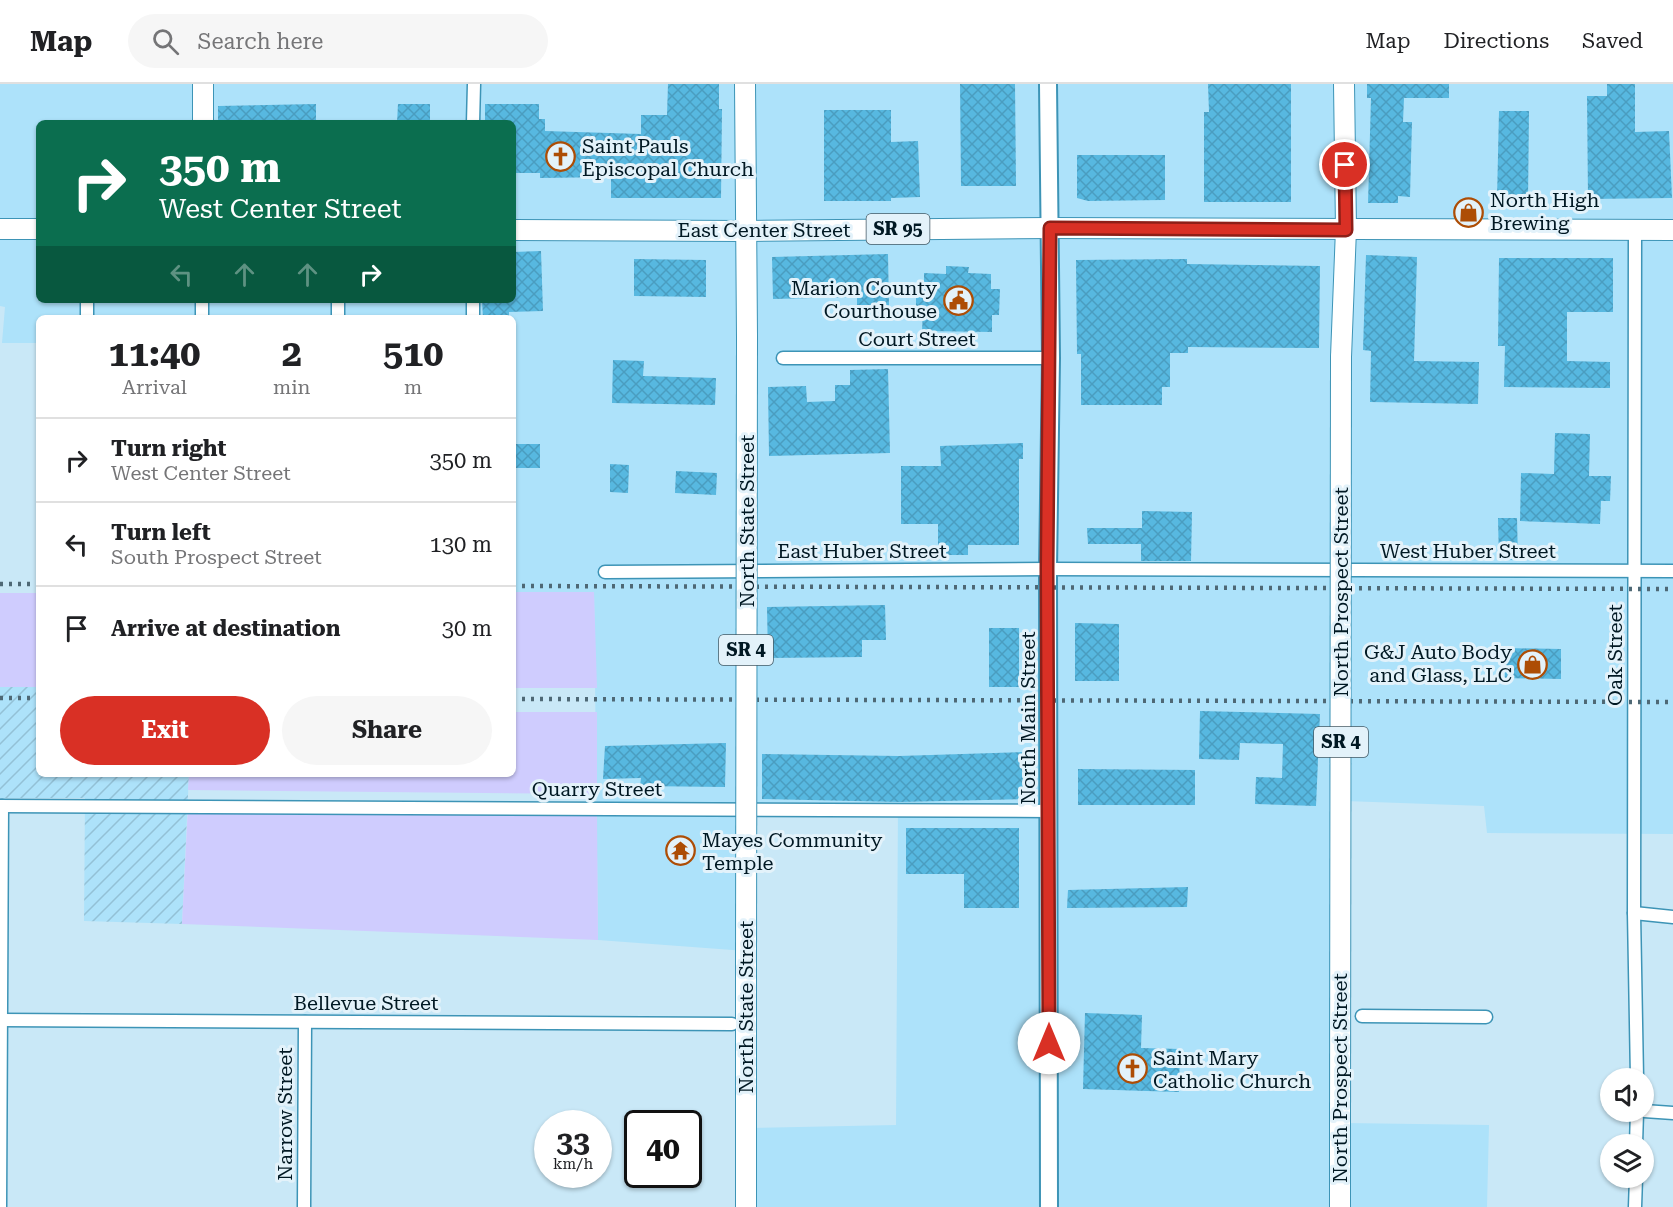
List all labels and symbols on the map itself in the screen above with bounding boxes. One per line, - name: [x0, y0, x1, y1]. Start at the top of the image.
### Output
- place label: Saint Pauls Episcopal Church: [582, 134, 754, 181]
- pin: [1319, 139, 1370, 190]
- church icon: Saint Pauls Episcopal Church: [545, 141, 577, 173]
- place label: North High Brewing: [1490, 188, 1599, 235]
- shop icon: North High Brewing: [1453, 196, 1485, 228]
- road number: SR 95: [866, 214, 930, 244]
- street label: East Center Street: [678, 218, 851, 242]
- place label: Marion County Courthouse: [791, 276, 937, 323]
- public building icon: Marion County Courthouse: [942, 284, 974, 316]
- street label: Court Street: [858, 327, 976, 351]
- street label: North State Street: [735, 434, 759, 608]
- street label: North Prospect Street: [1329, 487, 1353, 697]
- street label: East Huber Street: [777, 539, 947, 563]
- street label: West Huber Street: [1380, 539, 1557, 563]
- street label: Oak Street: [1603, 604, 1627, 706]
- street label: North Main Street: [1016, 631, 1040, 805]
- road number: SR 4: [719, 635, 773, 665]
- place label: G&J Auto Body and Glass, LLC: [1364, 640, 1512, 687]
- shop icon: G&J Auto Body and Glass, LLC: [1517, 648, 1549, 680]
- road number: SR 4: [1314, 727, 1368, 757]
- street label: Quarry Street: [532, 777, 663, 801]
- place label: Mayes Community Temple: [702, 828, 883, 875]
- temple icon: Mayes Community Temple: [665, 835, 697, 867]
- street label: North State Street: [734, 920, 758, 1094]
- street label: North Prospect Street: [1328, 973, 1352, 1183]
- street label: Bellevue Street: [293, 991, 439, 1015]
- position arrow: [1017, 1011, 1081, 1075]
- place label: Saint Mary Catholic Church: [1153, 1046, 1311, 1093]
- street label: Narrow Street: [273, 1047, 297, 1181]
- church icon: Saint Mary Catholic Church: [1116, 1053, 1148, 1085]
- speed limit sign: 40: [624, 1110, 702, 1188]

